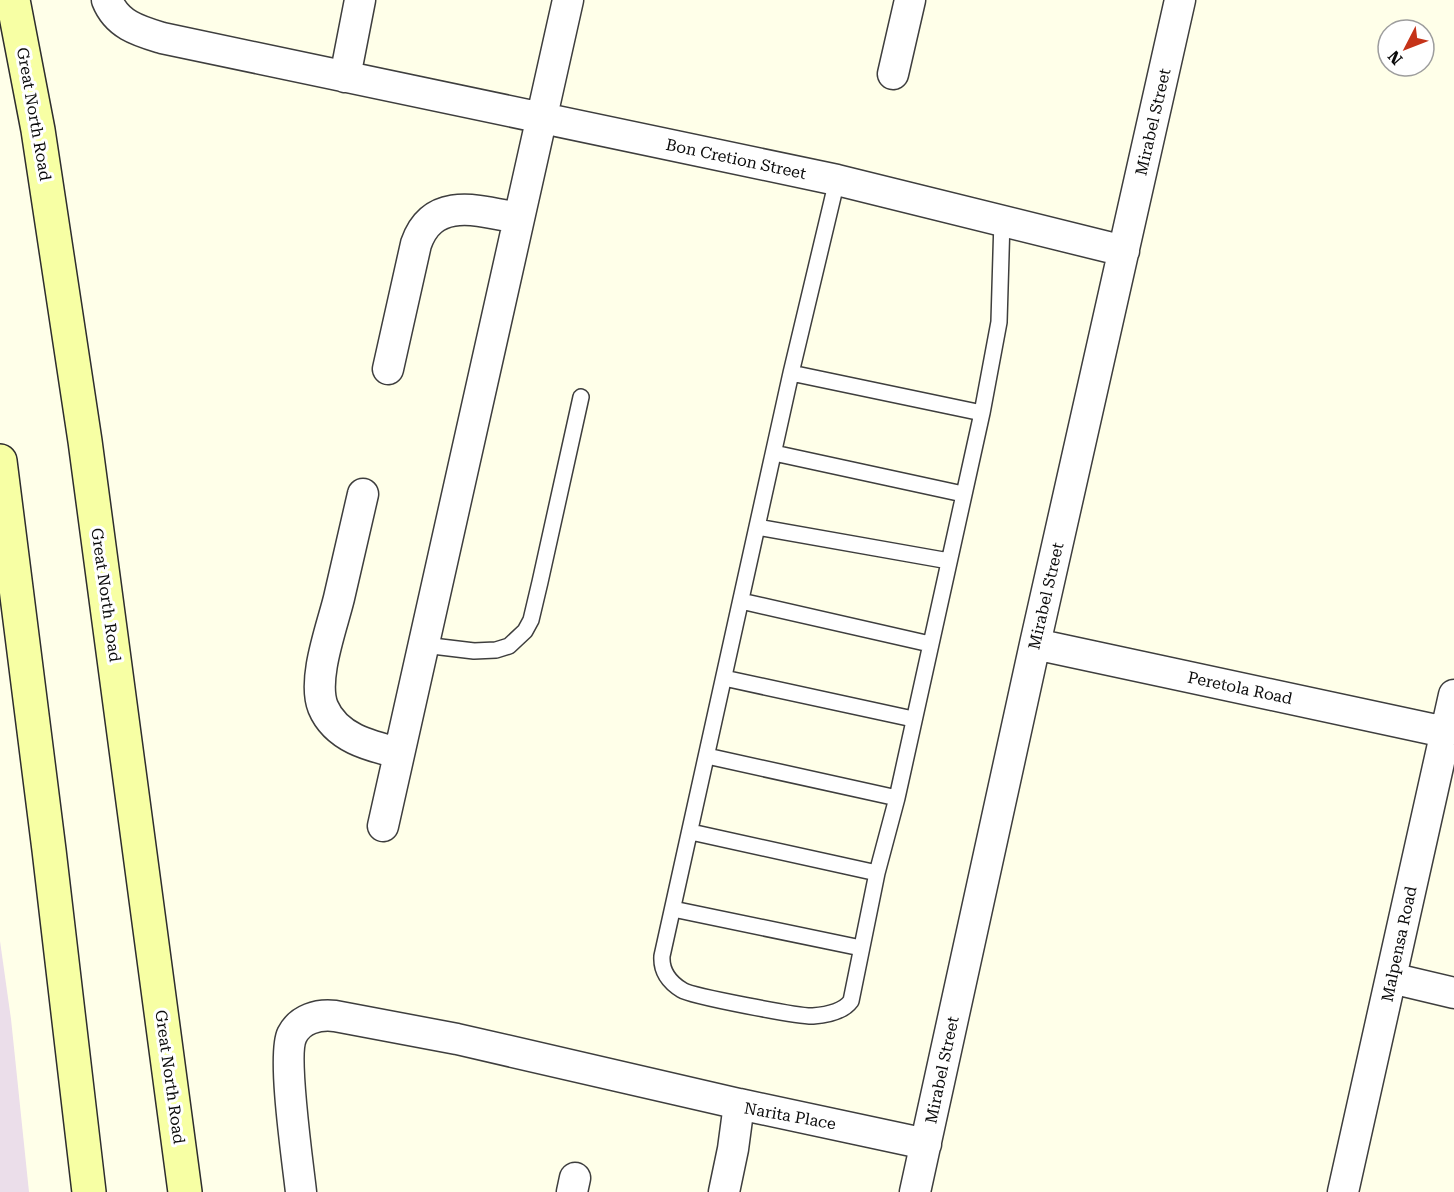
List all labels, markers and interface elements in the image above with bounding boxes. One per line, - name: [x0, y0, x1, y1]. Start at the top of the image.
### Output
- north arrow: [1376, 18, 1436, 78]
- street label: Great North Road: [13, 46, 55, 182]
- text: N: [1384, 47, 1406, 69]
- street label: Mirabel Street: [1131, 67, 1175, 177]
- street label: Bon Cretion Street: [664, 135, 808, 183]
- street label: Great North Road: [87, 527, 125, 663]
- street label: Mirabel Street: [1024, 541, 1068, 651]
- street label: Peretola Road: [1186, 668, 1294, 708]
- street label: Malpensa Road: [1377, 884, 1421, 1004]
- street label: Great North Road: [151, 1009, 189, 1145]
- street label: Mirabel Street: [921, 1015, 963, 1125]
- street label: Narita Place: [743, 1099, 838, 1133]

